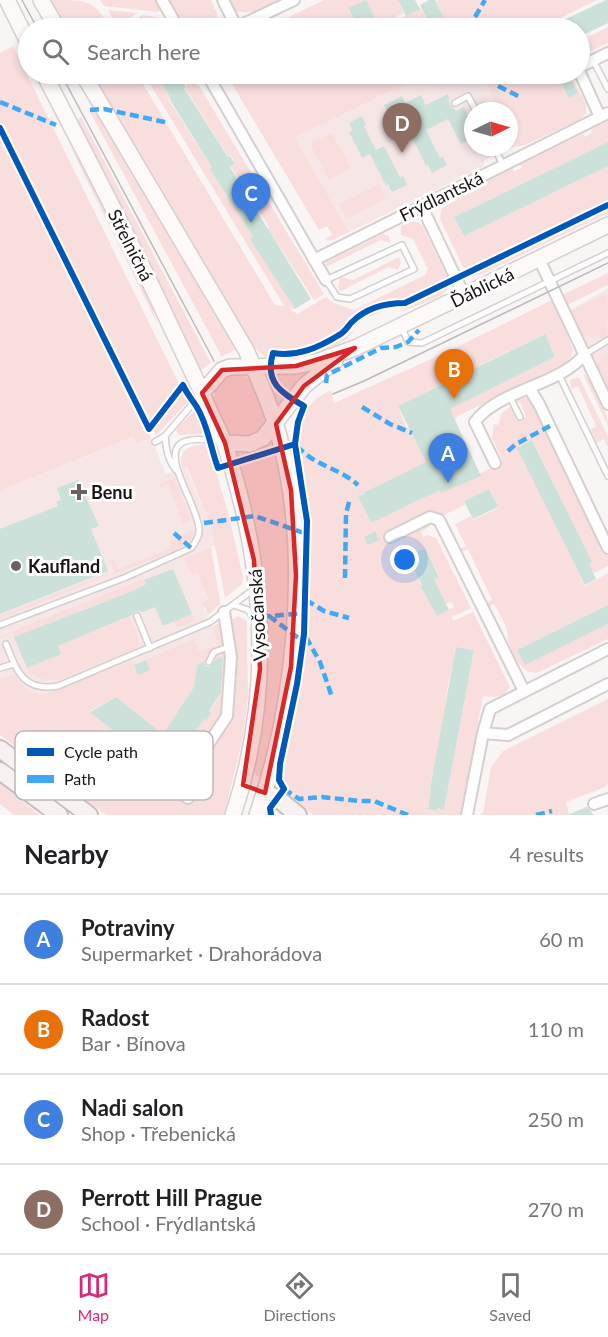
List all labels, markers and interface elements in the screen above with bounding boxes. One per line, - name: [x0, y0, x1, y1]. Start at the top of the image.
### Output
- search box: [18, 18, 590, 84]
- icon: search: [39, 35, 72, 68]
- text: Search here: [87, 38, 200, 65]
- north arrow: [464, 102, 518, 156]
- pin: D: [382, 104, 422, 153]
- street label: Frýdlantská: [396, 166, 486, 226]
- pin: C: [232, 174, 270, 223]
- street label: Střelničná: [104, 205, 158, 285]
- street label: Ďáblická: [447, 262, 517, 312]
- pin: B: [434, 350, 474, 399]
- pin: A: [428, 434, 468, 483]
- place label: Benu: [91, 481, 133, 503]
- marker: Benu: [72, 485, 86, 499]
- your location: [390, 545, 419, 574]
- place label: Kaufland: [28, 555, 100, 577]
- marker: Kaufland: [9, 559, 23, 573]
- street label: Vysočanská: [244, 568, 270, 662]
- legend: [15, 731, 213, 800]
- text: Cycle path: [64, 742, 138, 761]
- text: Path: [64, 769, 96, 788]
- text: Nearby: [24, 838, 109, 870]
- text: 4 results: [509, 842, 584, 866]
- text: Potraviny: [81, 914, 175, 941]
- text: A: [37, 927, 50, 951]
- text: 60 m: [539, 927, 584, 951]
- text: Supermarket · Drahorádova: [81, 941, 322, 965]
- text: Radost: [81, 1004, 149, 1031]
- text: B: [37, 1017, 50, 1041]
- text: 110 m: [528, 1017, 584, 1041]
- text: Bar · Bínova: [81, 1031, 186, 1055]
- text: Nadi salon: [81, 1094, 184, 1121]
- text: C: [37, 1107, 50, 1131]
- text: 250 m: [528, 1107, 584, 1131]
- text: Shop · Třebenická: [81, 1121, 236, 1145]
- text: Perrott Hill Prague: [81, 1184, 262, 1211]
- text: D: [36, 1197, 51, 1221]
- text: 270 m: [528, 1197, 584, 1221]
- text: School · Frýdlantská: [81, 1211, 256, 1235]
- tab: Map: [77, 1269, 110, 1324]
- tab: Directions: [263, 1269, 336, 1324]
- tab: Saved: [489, 1269, 531, 1324]

